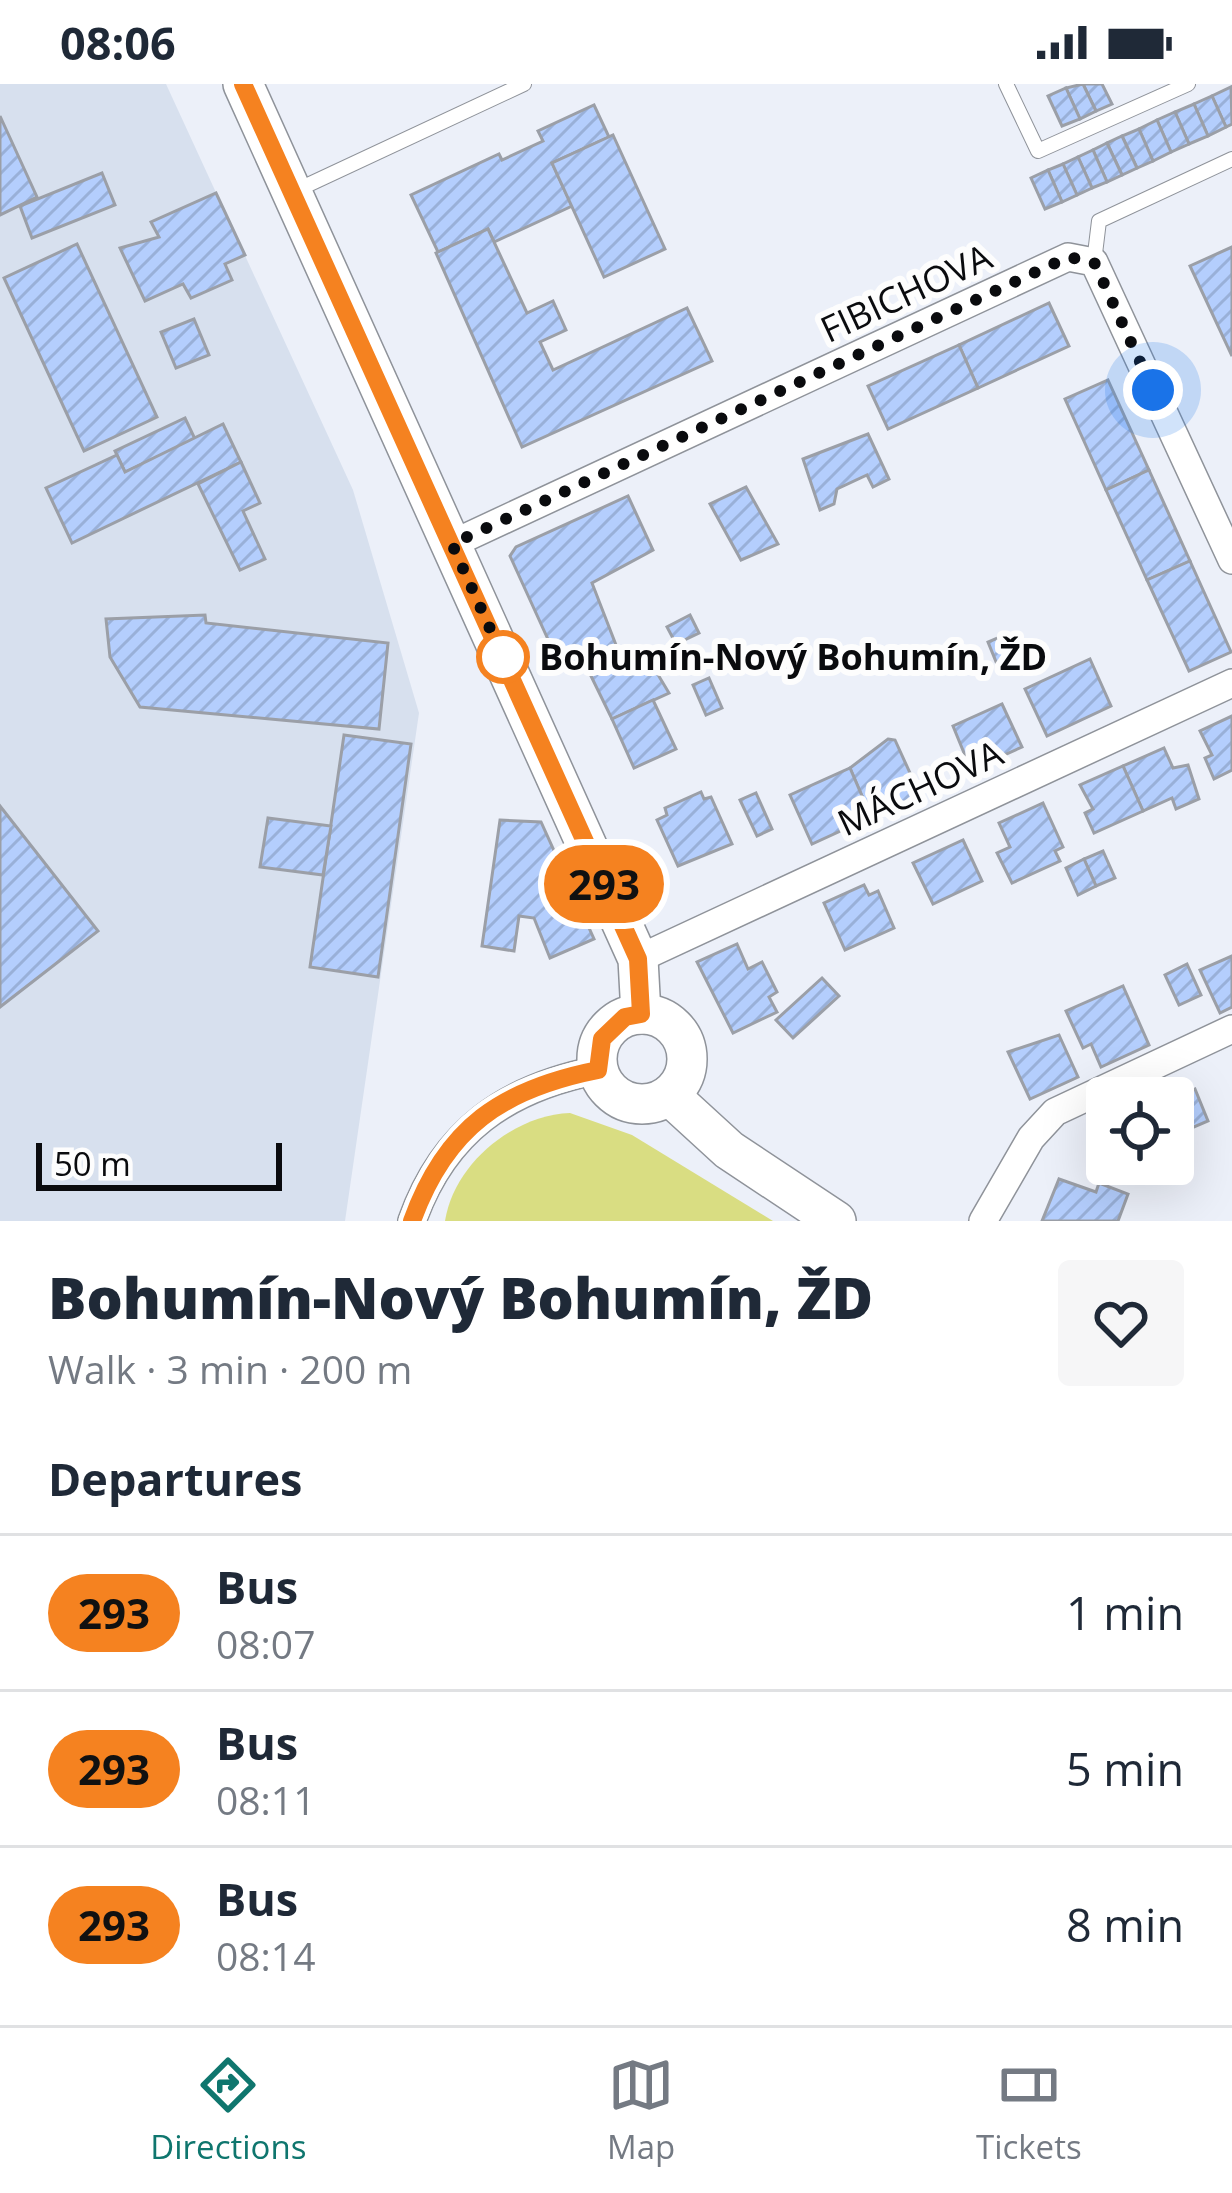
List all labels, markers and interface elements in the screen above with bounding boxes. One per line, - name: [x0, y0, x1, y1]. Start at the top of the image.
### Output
- text: 08:06: [60, 12, 176, 73]
- street label: FIBICHOVA: [812, 231, 999, 354]
- your location: [1123, 360, 1183, 420]
- marker: Bohumín-Nový Bohumín, ŽD: [478, 632, 528, 682]
- place label: Bohumín-Nový Bohumín, ŽD: [539, 632, 1047, 681]
- street label: MÁCHOVA: [829, 728, 1010, 847]
- line badge: 293: [535, 845, 673, 923]
- text: 293: [568, 855, 640, 912]
- map controls: [1086, 1077, 1194, 1185]
- button: locate: [1086, 1077, 1194, 1185]
- scale bar: [36, 1137, 282, 1190]
- text: 50 m: [54, 1141, 131, 1186]
- text: Bohumín-Nový Bohumín, ŽD: [48, 1258, 873, 1336]
- button: heart: [1058, 1260, 1184, 1386]
- text: Walk · 3 min · 200 m: [48, 1342, 412, 1395]
- text: Departures: [48, 1448, 303, 1509]
- text: Bus: [216, 1556, 298, 1617]
- text: 1 min: [1066, 1582, 1184, 1643]
- text: 293: [78, 1584, 150, 1641]
- text: 08:07: [216, 1617, 315, 1670]
- text: Bus: [216, 1712, 298, 1773]
- text: 5 min: [1066, 1738, 1184, 1799]
- text: 293: [78, 1740, 150, 1797]
- text: 08:11: [216, 1773, 315, 1826]
- text: Bus: [216, 1868, 298, 1929]
- text: 8 min: [1066, 1894, 1184, 1955]
- text: 293: [78, 1896, 150, 1953]
- text: 08:14: [216, 1929, 315, 1982]
- tab: Directions: [150, 2052, 306, 2169]
- tab: Map: [607, 2052, 675, 2169]
- tab: Tickets: [976, 2052, 1082, 2169]

